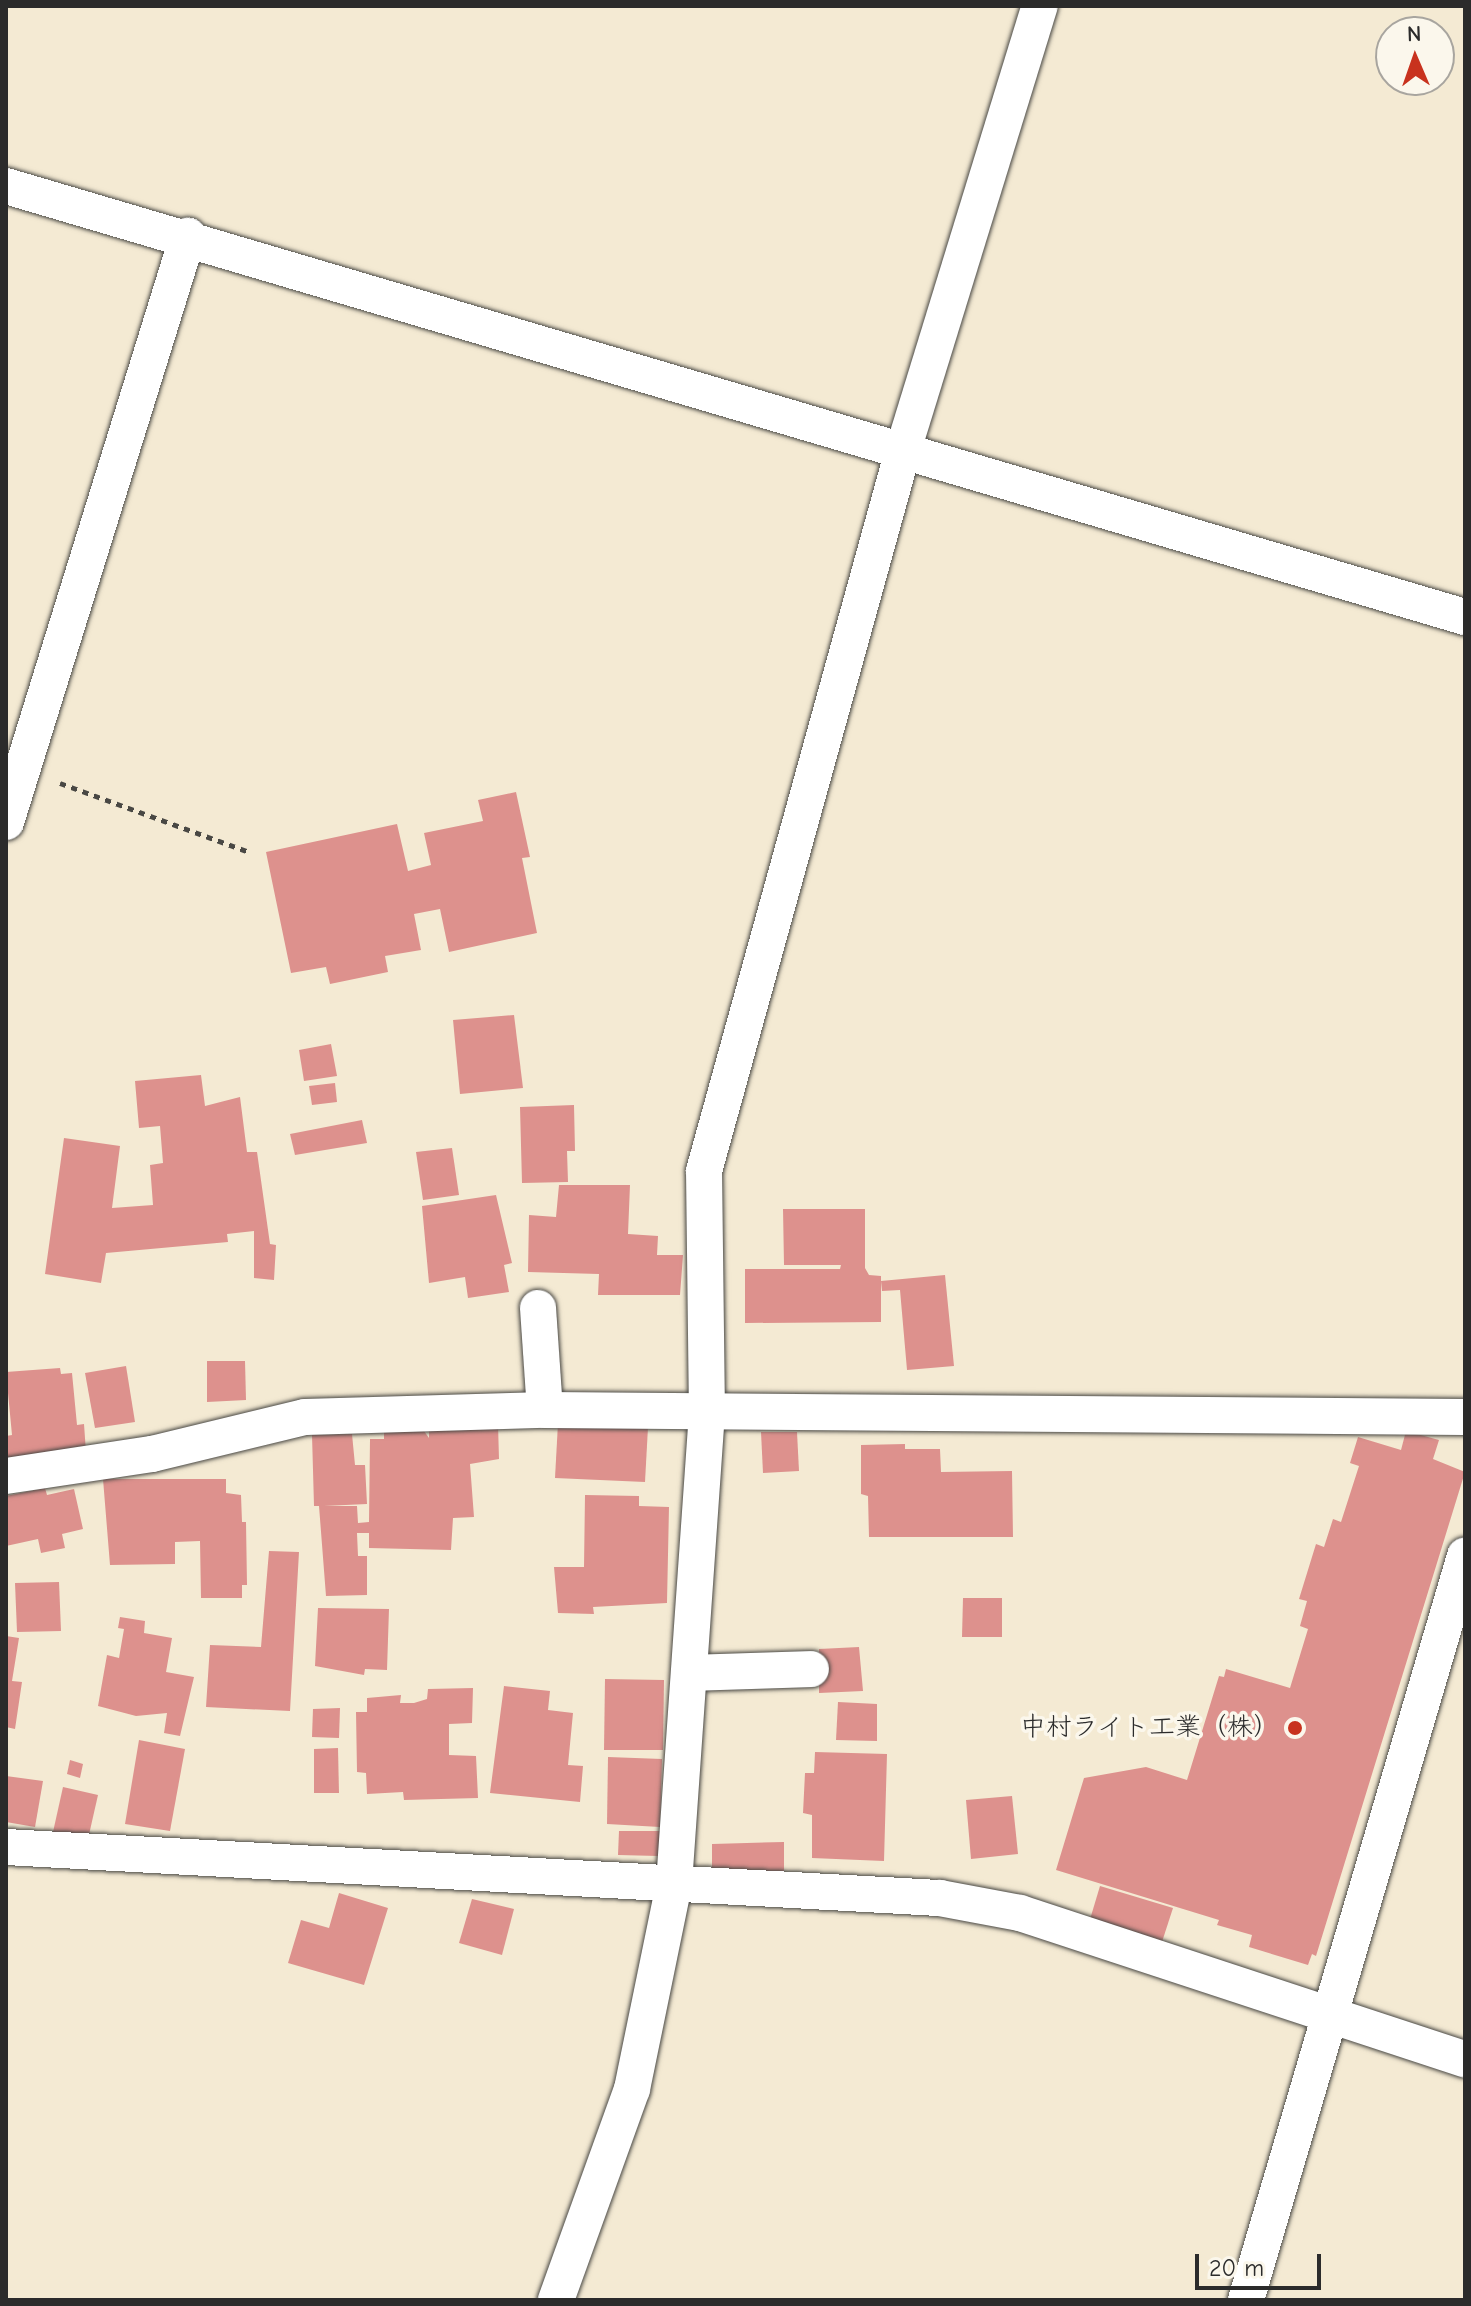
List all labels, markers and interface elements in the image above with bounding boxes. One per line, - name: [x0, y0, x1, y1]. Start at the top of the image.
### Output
- north arrow: [1375, 16, 1455, 96]
- text: N: [1407, 21, 1422, 47]
- place label: 中村ライト工業（株）: [1019, 1712, 1279, 1744]
- marker: 中村ライト工業（株）: [1286, 1719, 1304, 1737]
- scale bar: [1199, 2238, 1325, 2288]
- text: 20 m: [1209, 2254, 1264, 2282]

